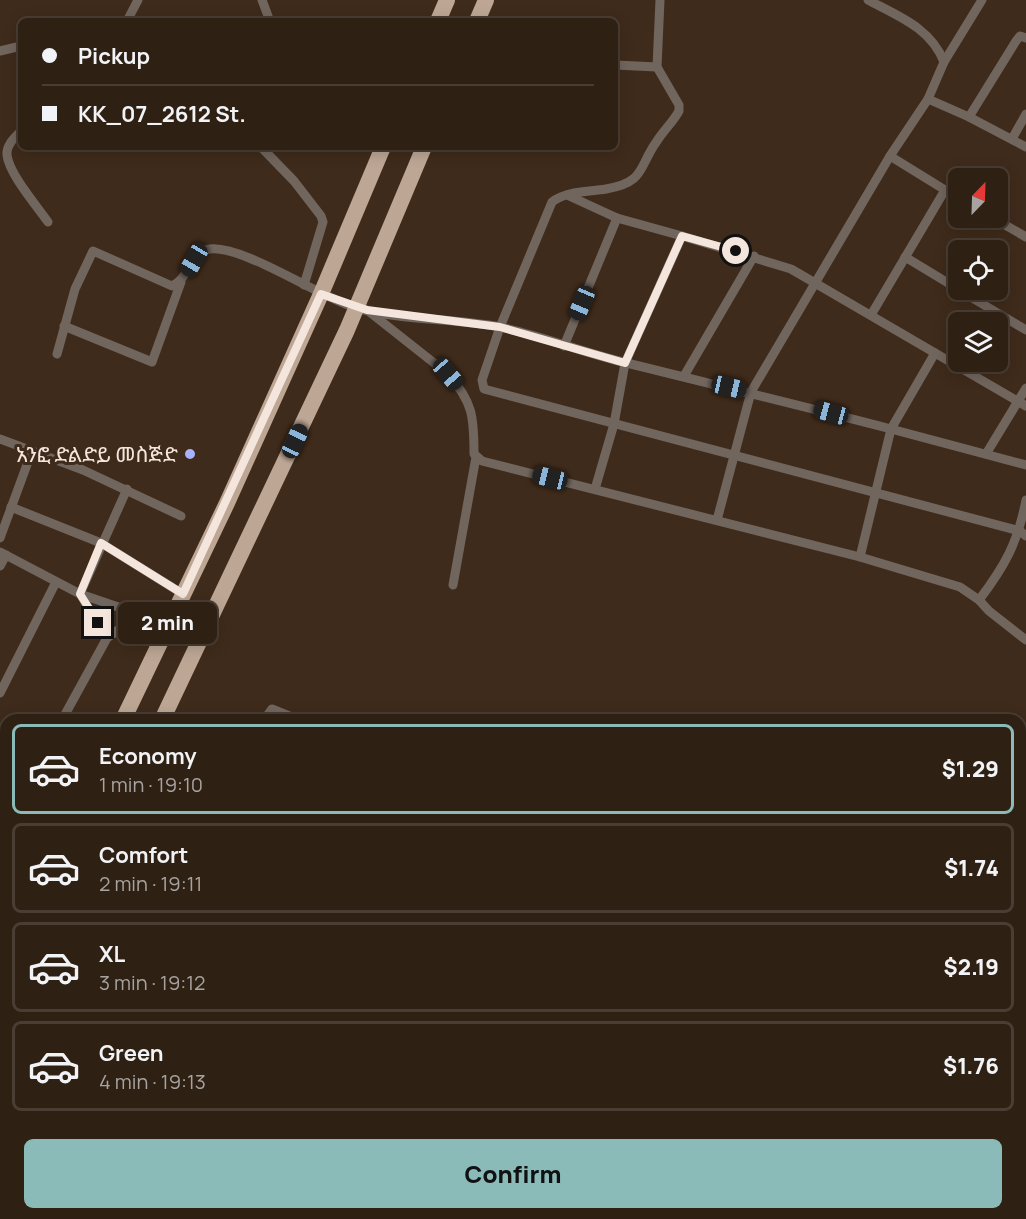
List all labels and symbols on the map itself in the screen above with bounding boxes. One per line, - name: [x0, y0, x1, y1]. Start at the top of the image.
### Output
- north arrow: [948, 168, 1008, 228]
- route start: [722, 237, 749, 264]
- car: [177, 240, 211, 280]
- car: [567, 283, 597, 323]
- car: [429, 355, 467, 393]
- car: [709, 374, 749, 400]
- car: [811, 400, 851, 426]
- car: [279, 421, 311, 461]
- place label: አንፎ ድልድይ መስጅድ: [16, 440, 178, 468]
- marker: አንፎ ድልድይ መስጅድ: [183, 447, 197, 461]
- car: [530, 465, 570, 491]
- callout: 2 min: [119, 602, 218, 644]
- route end: [84, 609, 111, 636]

